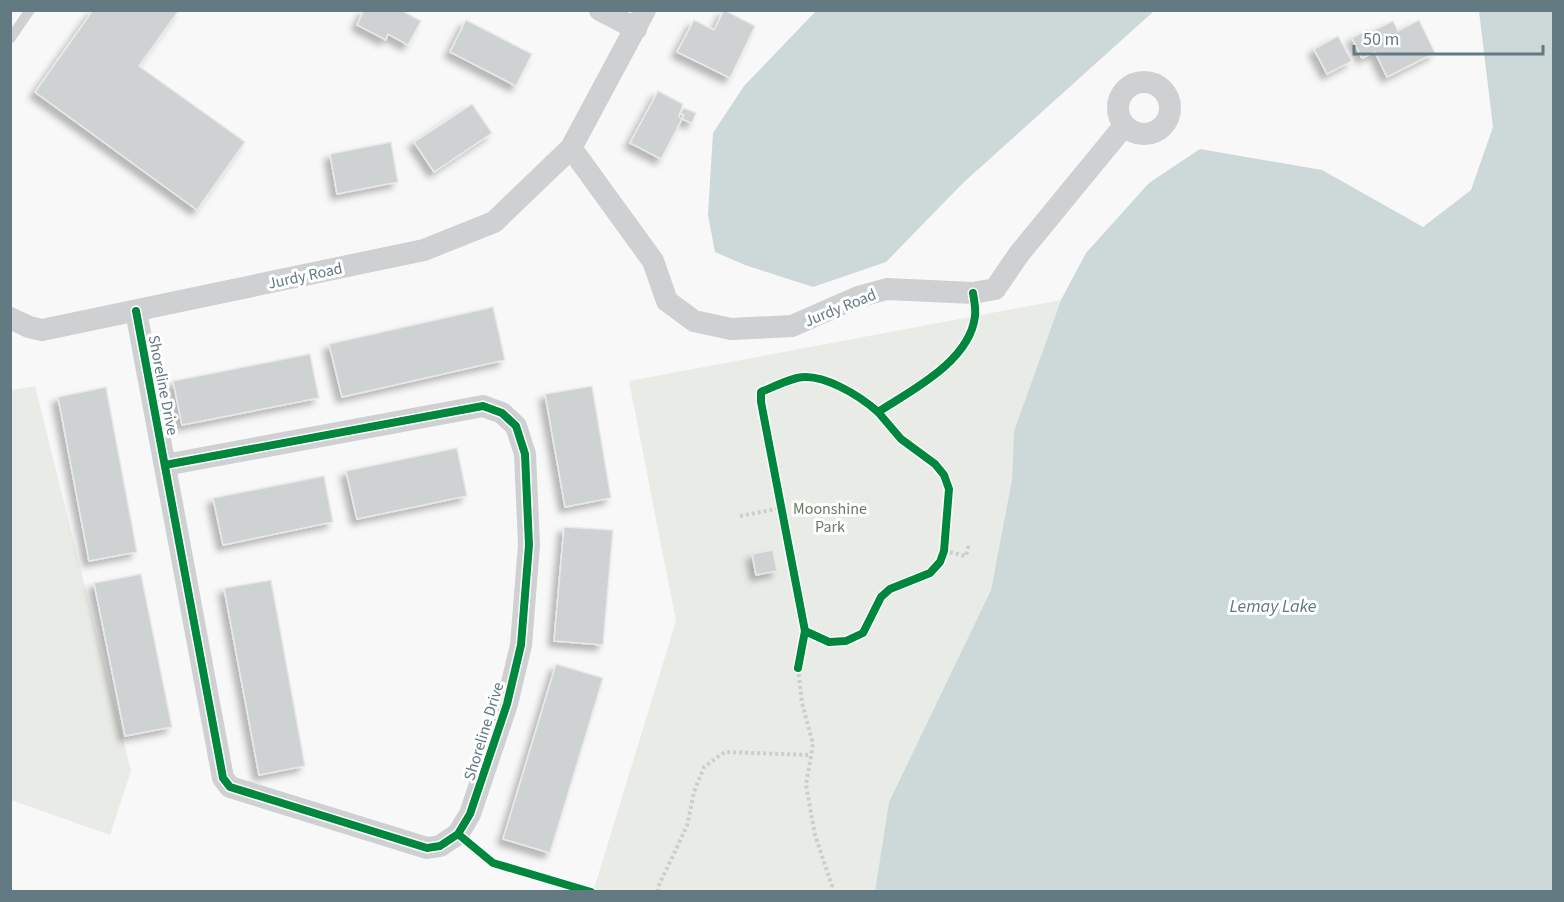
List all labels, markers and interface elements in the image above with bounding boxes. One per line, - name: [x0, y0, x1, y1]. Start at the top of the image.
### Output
- scale bar: [1354, 18, 1543, 56]
- text: 50 m: [1363, 27, 1399, 52]
- street label: Jurdy Road: [266, 257, 344, 295]
- street label: Jurdy Road: [801, 284, 880, 332]
- street label: Shoreline Drive: [143, 333, 184, 437]
- park label: Moonshine Park: [793, 498, 867, 538]
- water label: Lemay Lake: [1229, 594, 1317, 619]
- street label: Shoreline Drive: [459, 679, 509, 783]

